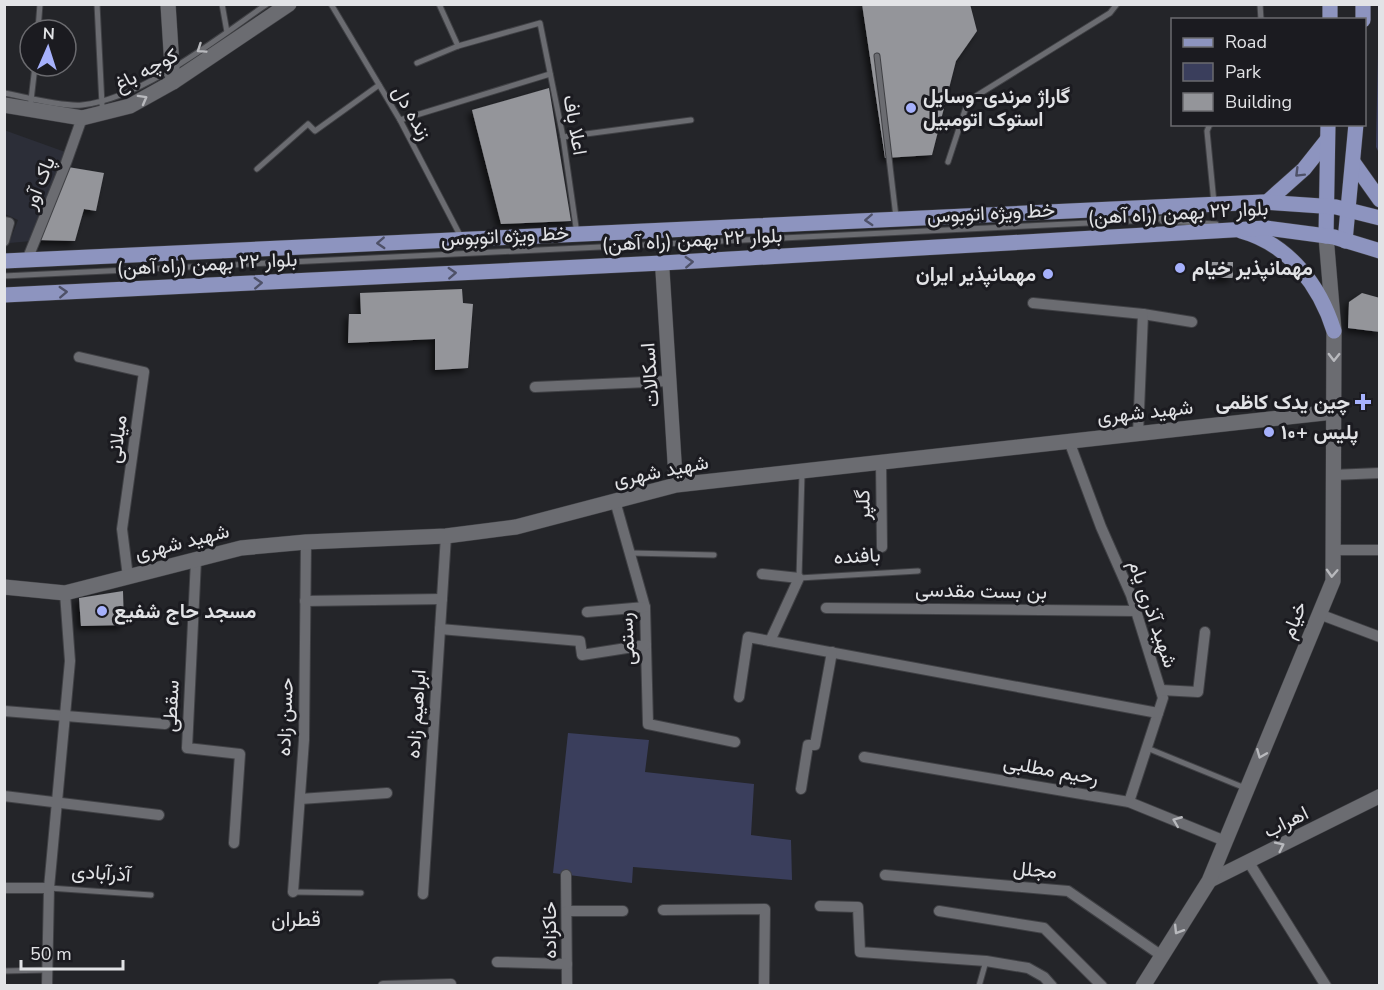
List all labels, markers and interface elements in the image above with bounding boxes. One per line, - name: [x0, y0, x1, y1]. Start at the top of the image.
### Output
- north arrow: [18, 18, 78, 78]
- legend: [1171, 18, 1366, 126]
- text: N: [42, 23, 55, 45]
- text: Road: [1225, 30, 1267, 54]
- one-way arrow: [197, 41, 207, 53]
- street label: کوچه باغ: [109, 42, 183, 98]
- text: Park: [1225, 60, 1262, 84]
- street label: زنده دل: [386, 81, 438, 145]
- place label: گاراژ مرندی-وسایل استوک اتومبیل: [923, 83, 1070, 133]
- text: Building: [1225, 90, 1292, 114]
- street label: اعلا باف: [556, 93, 594, 157]
- one-way arrow: [136, 95, 147, 106]
- marker: گاراژ مرندی-وسایل استوک اتومبیل: [904, 101, 918, 115]
- street label: پاک آور: [16, 153, 62, 214]
- one-way arrow: [1296, 165, 1307, 176]
- street label: بلوار ۲۲ بهمن (راه آهن): [1087, 195, 1269, 231]
- street label: خط ویژه اتوبوس: [926, 196, 1056, 230]
- one-way arrow: [865, 214, 874, 227]
- street label: خط ویژه اتوبوس: [440, 219, 570, 253]
- street label: بلوار ۲۲ بهمن (راه آهن): [601, 222, 783, 258]
- one-way arrow: [376, 237, 385, 250]
- street label: بلوار ۲۲ بهمن (راه آهن): [116, 246, 298, 282]
- one-way arrow: [685, 255, 694, 268]
- place label: مهمانپذیر خیام: [1192, 255, 1313, 282]
- place label: مهمانپذیر ایران: [916, 261, 1036, 288]
- marker: مهمانپذیر خیام: [1173, 261, 1187, 275]
- one-way arrow: [448, 267, 457, 280]
- marker: مهمانپذیر ایران: [1041, 267, 1055, 281]
- one-way arrow: [253, 276, 262, 289]
- one-way arrow: [58, 285, 67, 298]
- street label: اسکالات: [634, 342, 666, 408]
- one-way arrow: [1327, 352, 1340, 361]
- place label: چین یدک کاظمی: [1215, 389, 1350, 416]
- marker: چین یدک کاظمی: [1354, 393, 1372, 411]
- street label: شهید شهری: [1096, 394, 1194, 430]
- street label: میلانی: [100, 413, 134, 465]
- place label: پلیس +۱۰: [1281, 419, 1358, 446]
- marker: پلیس +۱۰: [1262, 425, 1276, 439]
- street label: شهید شهری: [611, 449, 711, 493]
- street label: گلپر: [849, 489, 877, 522]
- street label: شهید شهری: [132, 517, 232, 567]
- street label: بافنده: [833, 541, 881, 571]
- street label: شهید آذری یام: [1122, 556, 1184, 672]
- one-way arrow: [1326, 568, 1339, 577]
- street label: بن بست مقدسی: [915, 576, 1047, 606]
- street label: خیام: [1274, 597, 1314, 643]
- place label: مسجد حاج شفیع: [114, 598, 257, 625]
- marker: مسجد حاج شفیع: [95, 604, 109, 618]
- street label: رستمی: [612, 612, 642, 666]
- street label: ابراهیم زاده: [399, 668, 433, 760]
- street label: حسن زاده: [270, 677, 300, 757]
- street label: سقطی: [156, 679, 186, 733]
- one-way arrow: [1256, 747, 1268, 758]
- street label: رحیم مطلبی: [1001, 748, 1101, 792]
- street label: اهراب: [1259, 800, 1313, 844]
- one-way arrow: [1173, 816, 1184, 828]
- one-way arrow: [1274, 842, 1285, 853]
- street label: مجلل: [1012, 855, 1058, 885]
- street label: آذرآبادی: [71, 857, 133, 889]
- street label: خاکزاده: [536, 901, 563, 959]
- district label: قطران: [271, 905, 321, 933]
- one-way arrow: [1173, 924, 1185, 934]
- scale bar: [21, 933, 123, 971]
- text: 50 m: [30, 942, 72, 966]

